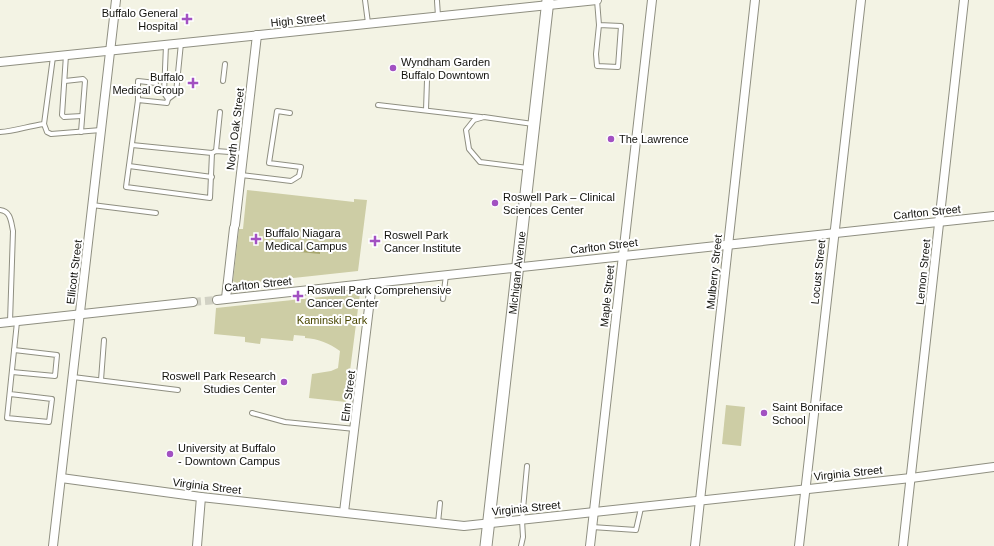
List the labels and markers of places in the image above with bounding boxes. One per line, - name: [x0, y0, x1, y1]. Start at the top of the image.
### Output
- place label: Buffalo General Hospital: [102, 7, 178, 32]
- marker: Buffalo General Hospital: [181, 13, 193, 25]
- place label: Wyndham Garden Buffalo Downtown: [401, 56, 490, 81]
- marker: Wyndham Garden Buffalo Downtown: [388, 63, 398, 73]
- place label: Buffalo Medical Group: [112, 71, 184, 96]
- marker: Buffalo Medical Group: [187, 77, 199, 89]
- place label: The Lawrence: [619, 133, 689, 145]
- marker: The Lawrence: [606, 134, 616, 144]
- place label: Roswell Park – Clinical Sciences Center: [503, 191, 615, 216]
- marker: Roswell Park – Clinical Sciences Center: [490, 198, 500, 208]
- place label: Buffalo Niagara Medical Campus: [265, 227, 347, 252]
- place label: Roswell Park Cancer Institute: [384, 229, 461, 254]
- marker: Buffalo Niagara Medical Campus: [250, 233, 262, 245]
- marker: Roswell Park Cancer Institute: [369, 235, 381, 247]
- place label: Roswell Park Comprehensive Cancer Center: [307, 284, 451, 309]
- marker: Roswell Park Comprehensive Cancer Center: [292, 290, 304, 302]
- place label: Roswell Park Research Studies Center: [162, 370, 276, 395]
- marker: Roswell Park Research Studies Center: [279, 377, 289, 387]
- place label: Saint Boniface School: [772, 401, 843, 426]
- marker: Saint Boniface School: [759, 408, 769, 418]
- place label: University at Buffalo - Downtown Campus: [178, 442, 281, 467]
- marker: University at Buffalo - Downtown Campus: [165, 449, 175, 459]

